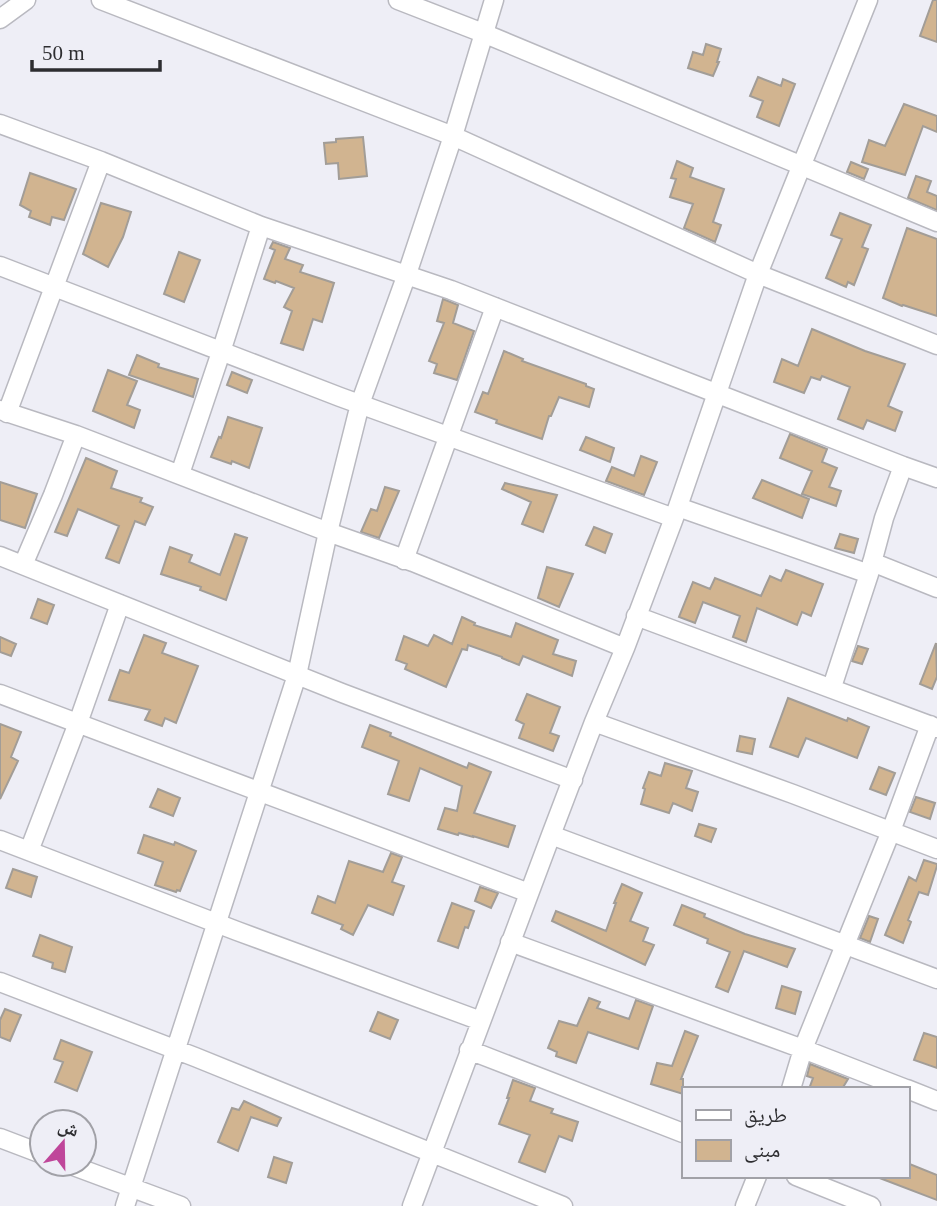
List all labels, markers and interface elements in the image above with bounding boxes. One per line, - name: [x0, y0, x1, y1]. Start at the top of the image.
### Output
- scale bar: [32, 28, 159, 72]
- text: 50 m: [42, 41, 85, 65]
- legend: [682, 1087, 909, 1178]
- text: طريق: [744, 1103, 787, 1128]
- north arrow: [28, 1108, 98, 1178]
- text: ش: [55, 1114, 82, 1142]
- text: مبنى: [744, 1138, 780, 1163]

